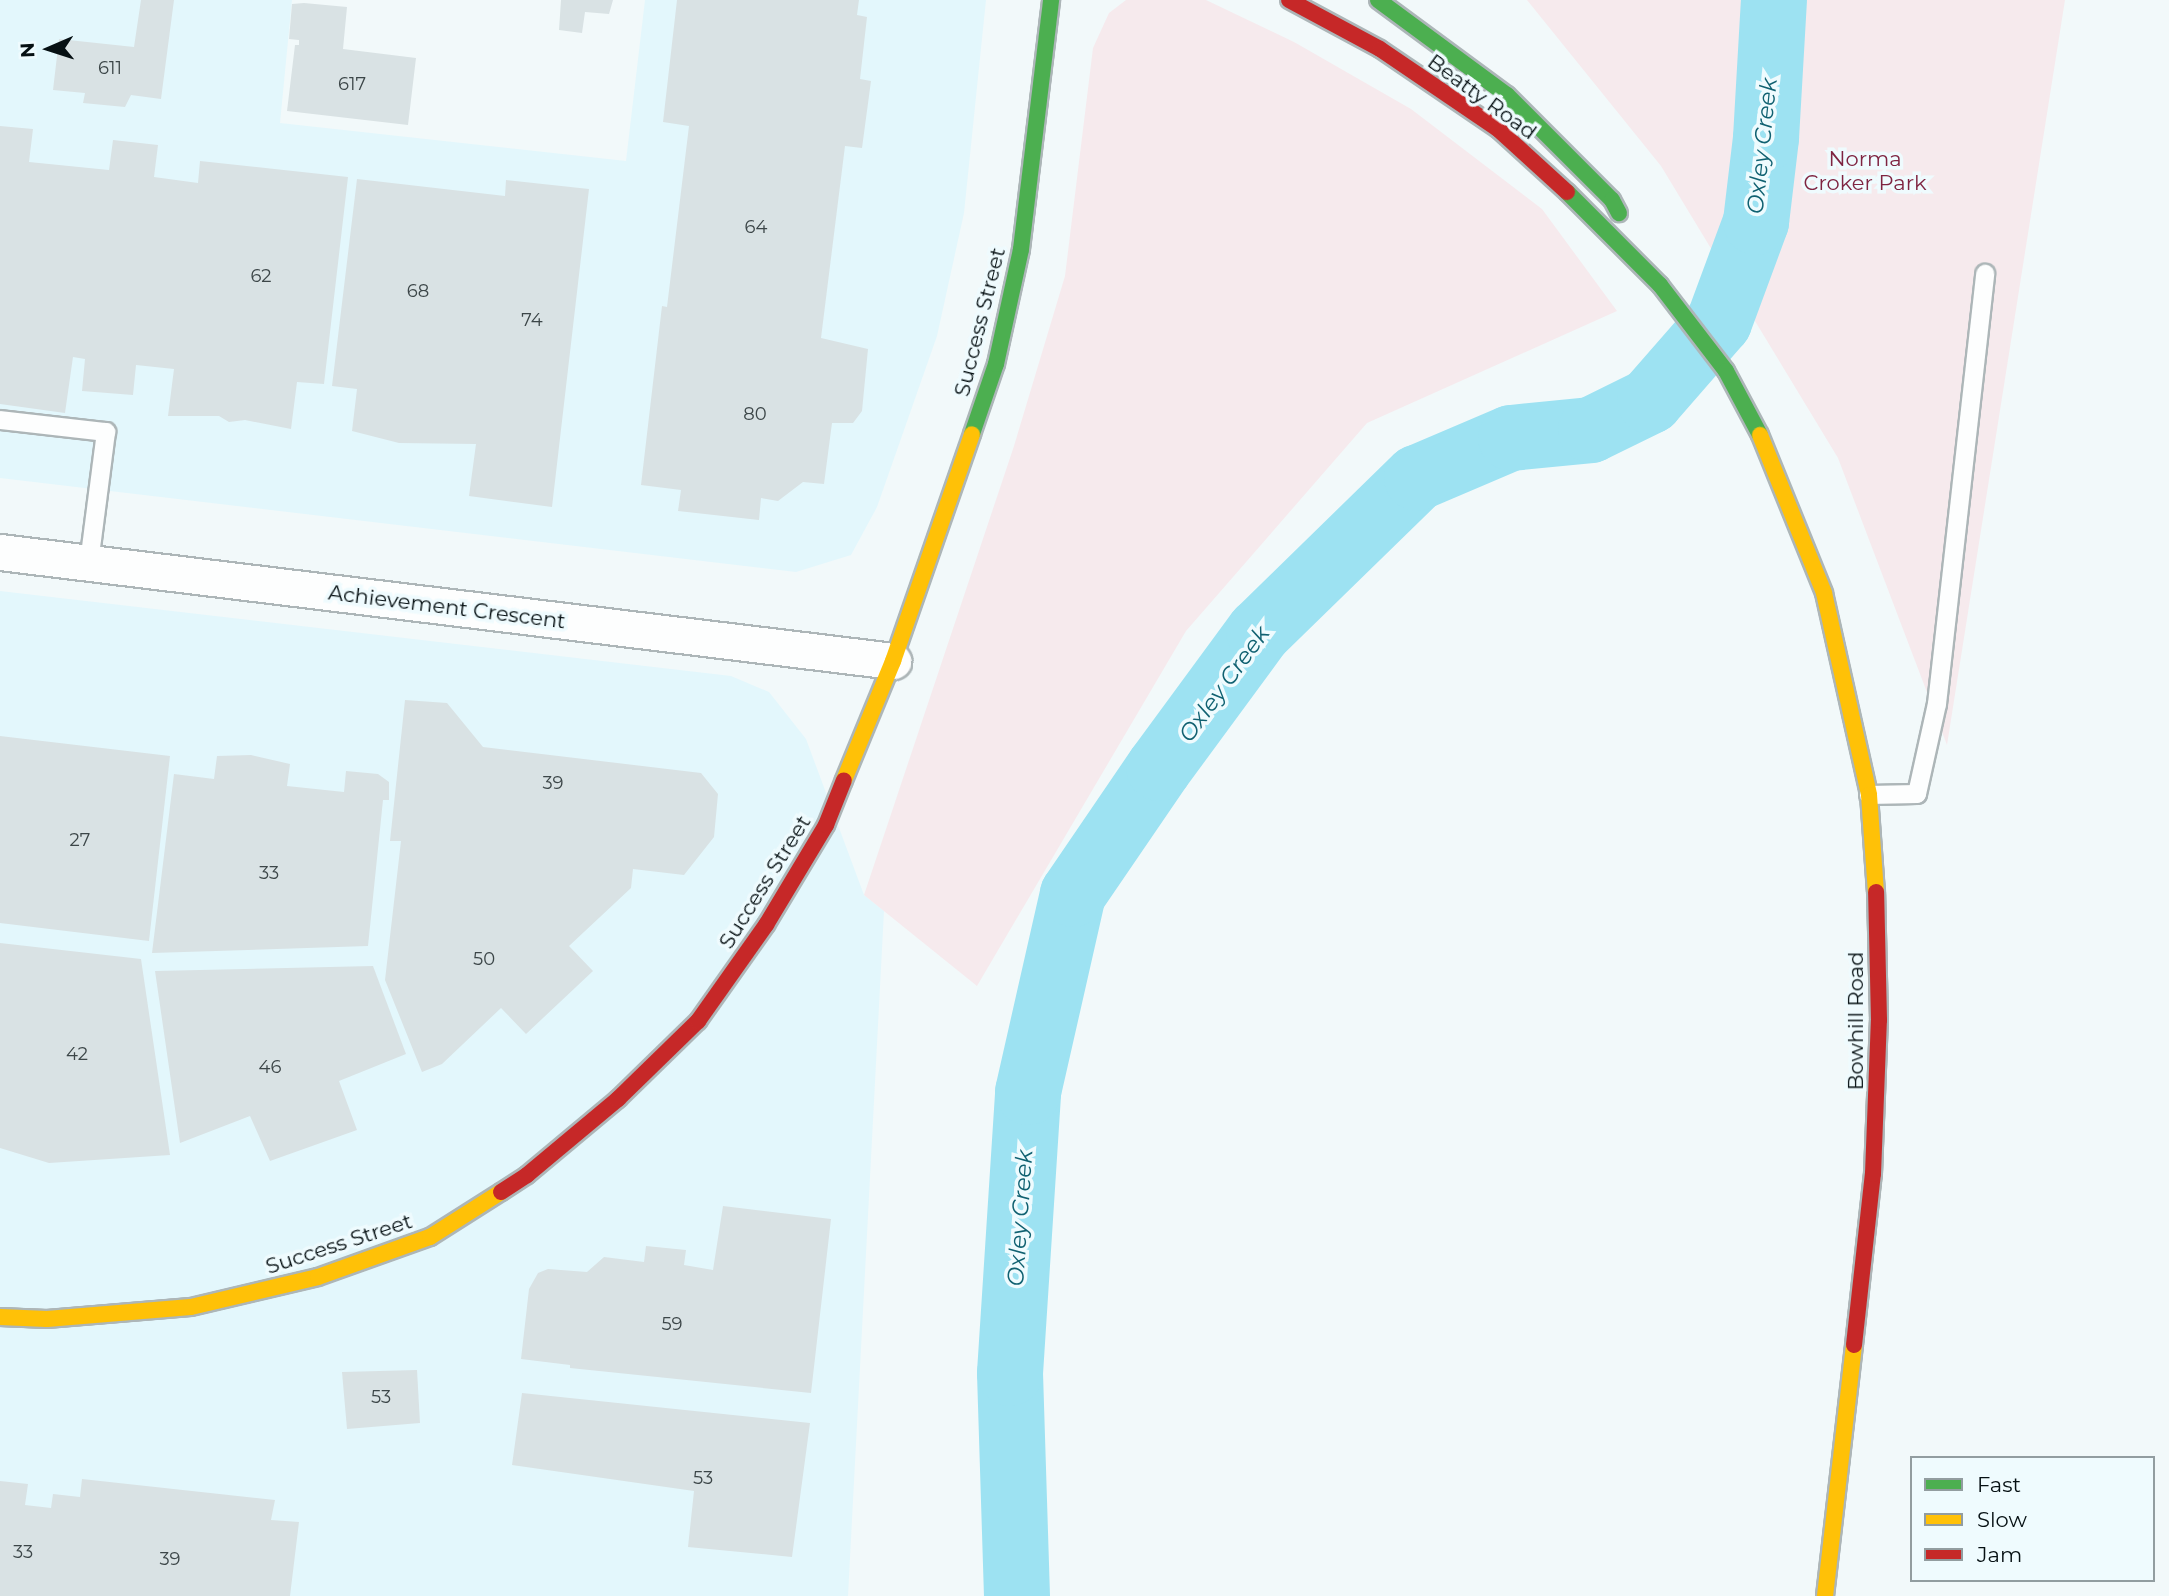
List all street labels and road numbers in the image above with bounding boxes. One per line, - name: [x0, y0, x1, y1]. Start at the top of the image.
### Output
- street label: Beatty Road: [1423, 49, 1541, 145]
- street label: Success Street: [949, 245, 1011, 399]
- street label: Achievement Crescent: [327, 580, 567, 634]
- street label: Success Street: [714, 811, 816, 953]
- street label: Bowhill Road: [1843, 952, 1869, 1090]
- street label: Success Street: [263, 1208, 415, 1280]

